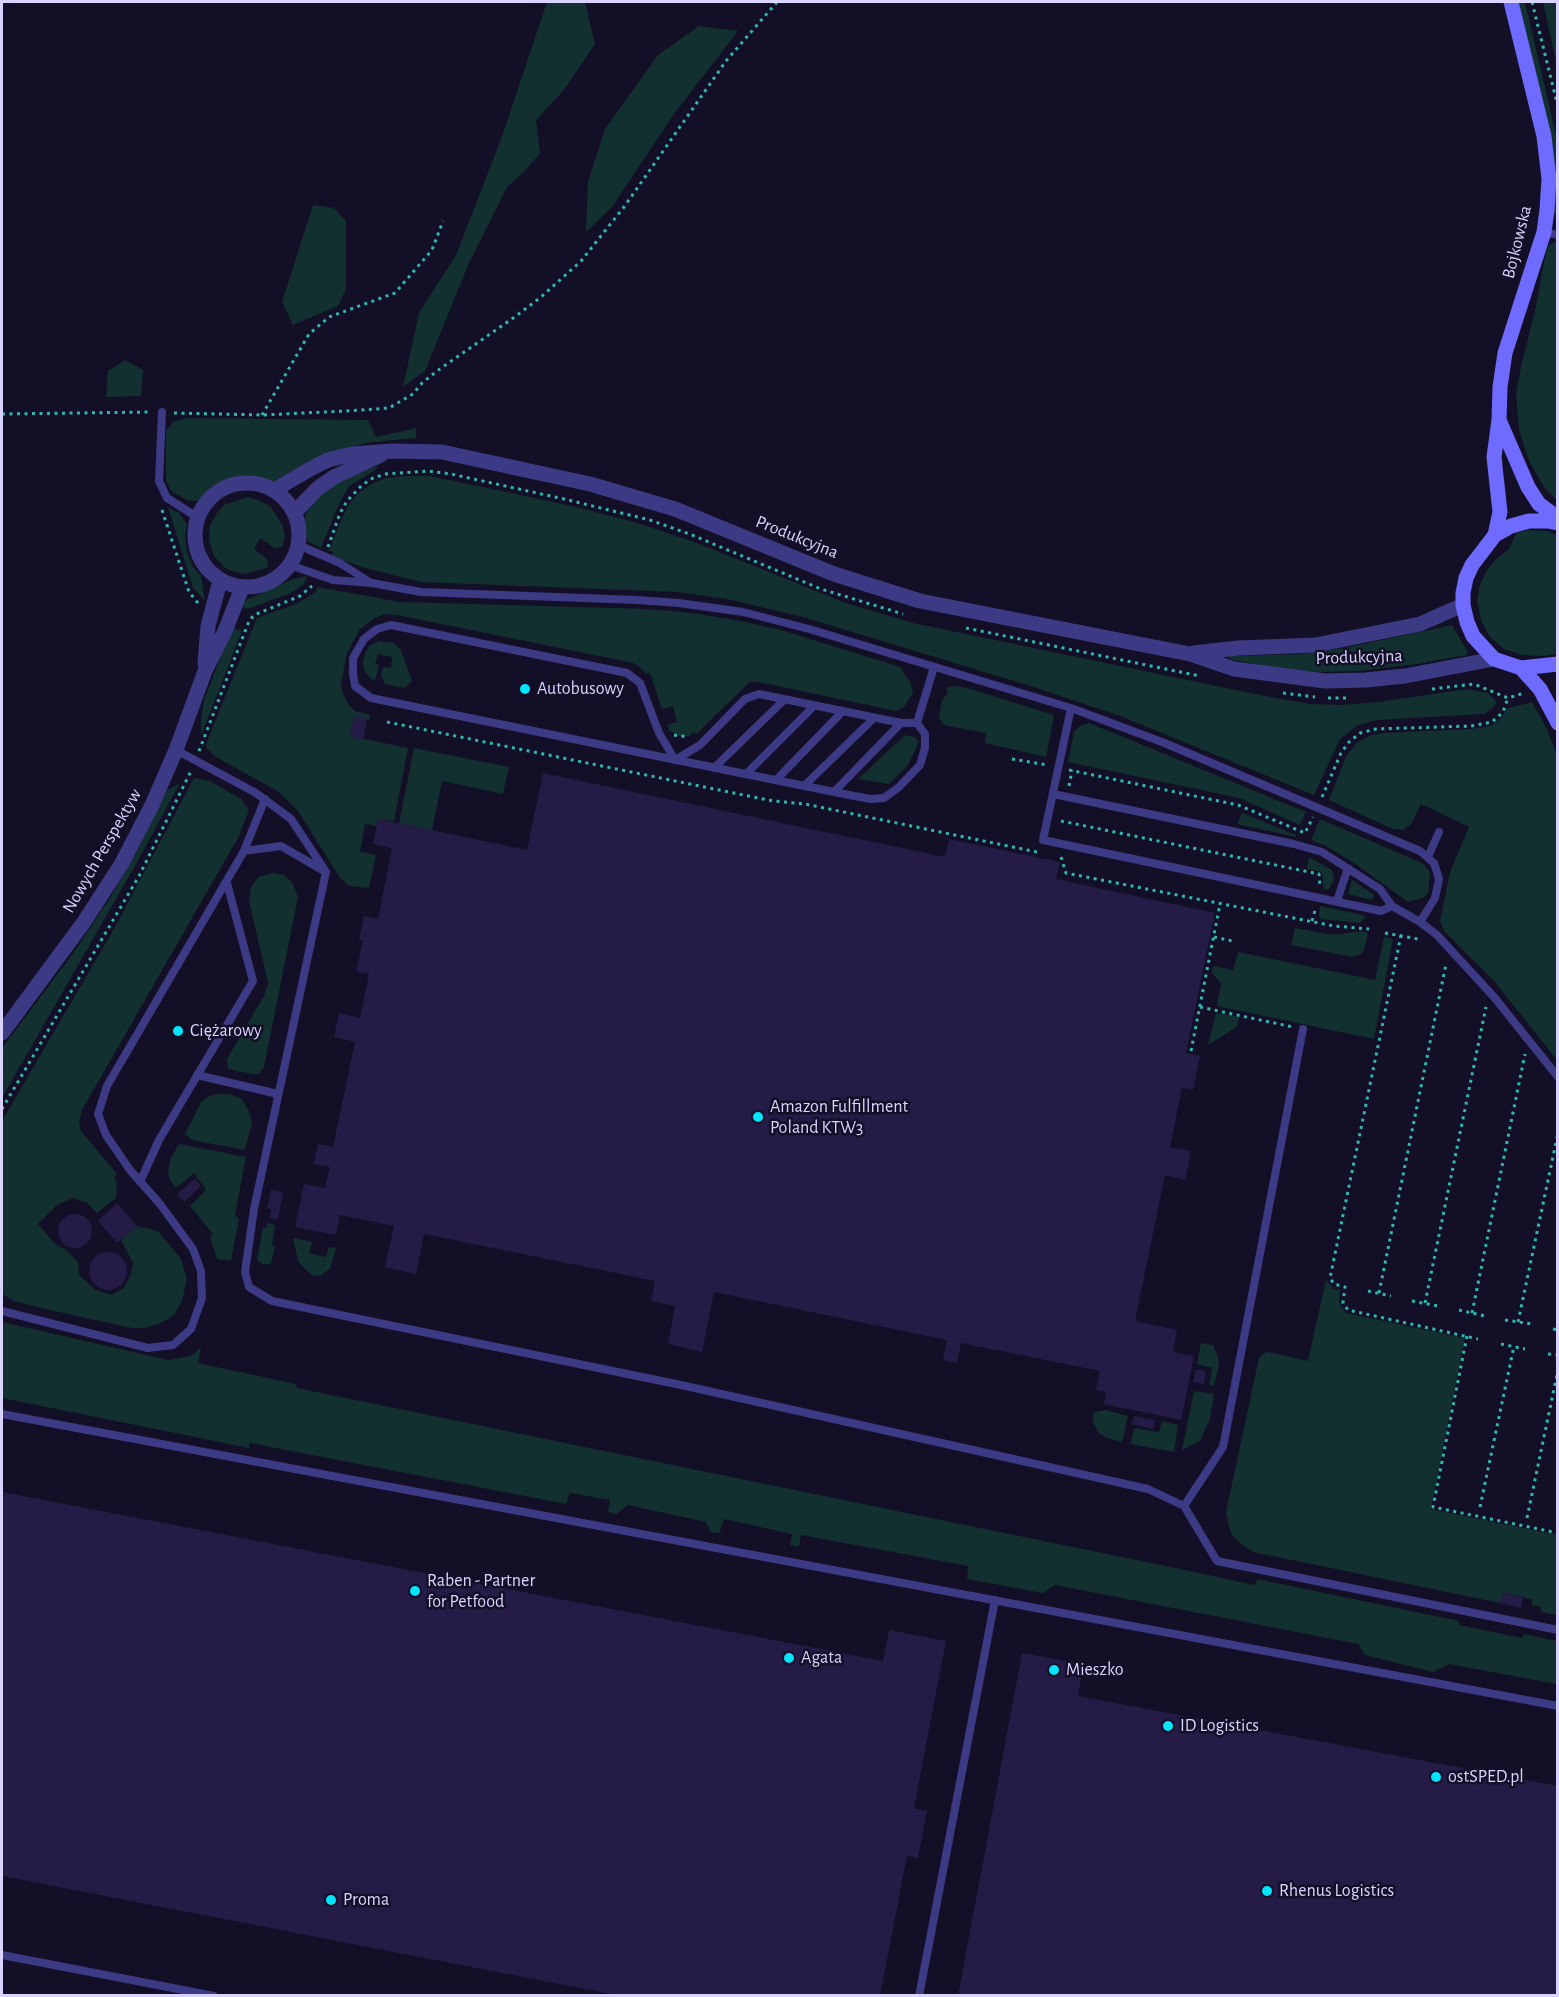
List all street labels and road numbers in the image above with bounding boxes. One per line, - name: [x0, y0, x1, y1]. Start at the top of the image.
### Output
- street label: Bojkowska: [1498, 203, 1536, 281]
- street label: Produkcyjna: [753, 511, 841, 563]
- street label: Produkcyjna: [1315, 645, 1403, 669]
- street label: Nowych Perspektyw: [58, 785, 146, 917]

